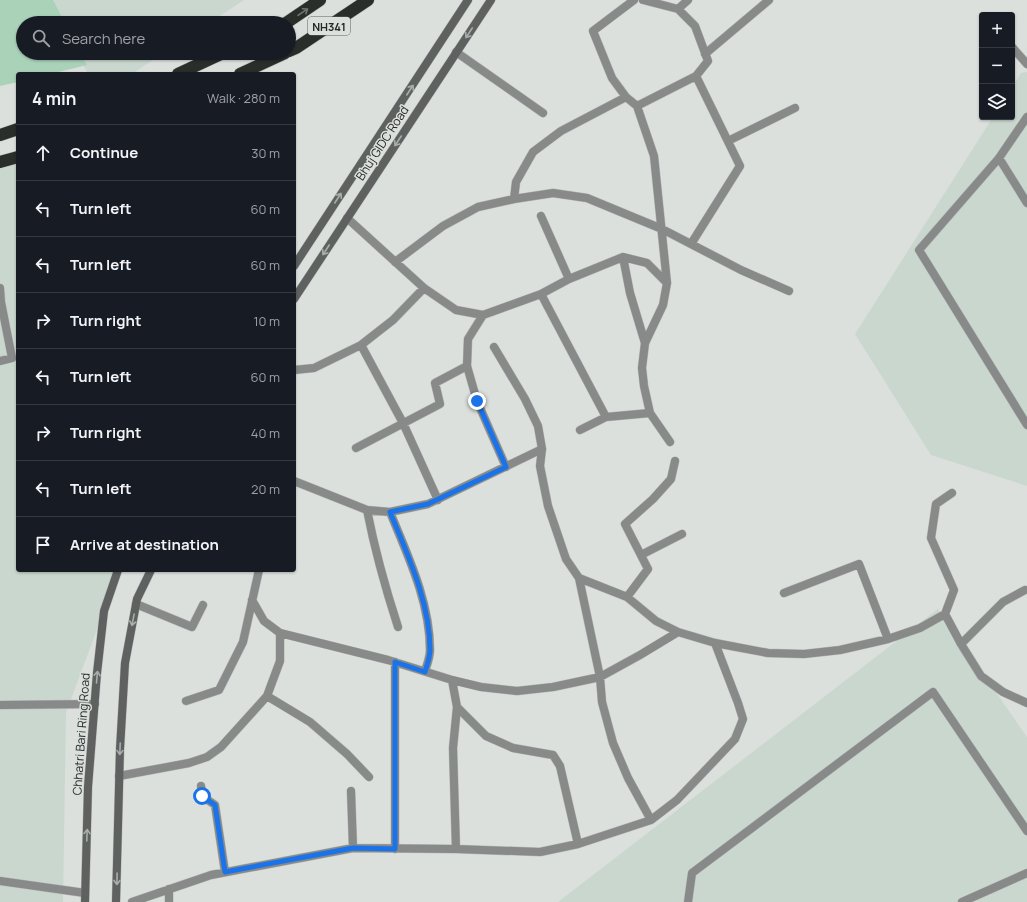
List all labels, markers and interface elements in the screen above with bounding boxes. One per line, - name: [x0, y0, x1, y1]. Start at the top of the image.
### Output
- one-way arrow: [297, 7, 309, 15]
- map controls: [979, 12, 1015, 120]
- button: +: [979, 12, 1015, 48]
- search box: [16, 16, 296, 60]
- road number: NH341: [308, 17, 350, 35]
- icon: search: [30, 27, 52, 49]
- one-way arrow: [465, 27, 473, 38]
- text: Search here: [62, 28, 145, 49]
- button: −: [979, 48, 1015, 84]
- one-way arrow: [406, 84, 414, 96]
- button: layers: [979, 84, 1015, 120]
- text: 4 min: [32, 87, 76, 110]
- text: Walk · 280 m: [207, 89, 280, 107]
- street label: Bhuj GIDC Road: [352, 102, 412, 184]
- one-way arrow: [394, 135, 402, 146]
- icon: ahead: [32, 142, 54, 164]
- text: Continue: [70, 142, 138, 163]
- text: 30 m: [251, 144, 280, 162]
- one-way arrow: [334, 193, 343, 204]
- icon: left: [32, 198, 54, 220]
- text: Turn left: [70, 198, 132, 219]
- text: 60 m: [250, 200, 280, 218]
- one-way arrow: [322, 244, 330, 256]
- icon: left: [32, 254, 54, 276]
- text: Turn left: [70, 254, 132, 275]
- text: 60 m: [250, 256, 280, 274]
- icon: right: [32, 310, 54, 332]
- text: Turn right: [70, 310, 141, 331]
- text: 10 m: [253, 312, 280, 330]
- icon: left: [32, 366, 54, 388]
- text: Turn left: [70, 366, 132, 387]
- text: 60 m: [250, 368, 280, 386]
- route end: [468, 392, 486, 410]
- icon: right: [32, 422, 54, 444]
- text: Turn right: [70, 422, 141, 443]
- text: 40 m: [251, 424, 280, 442]
- icon: left: [32, 478, 54, 500]
- text: Turn left: [70, 478, 132, 499]
- text: 20 m: [251, 480, 280, 498]
- icon: arrive: [32, 534, 54, 556]
- text: Arrive at destination: [70, 534, 219, 555]
- one-way arrow: [129, 613, 137, 626]
- one-way arrow: [93, 671, 100, 684]
- street label: Chhatri Bari Ring Road: [68, 672, 94, 796]
- one-way arrow: [116, 742, 124, 755]
- route start: [193, 787, 211, 805]
- one-way arrow: [83, 829, 91, 842]
- one-way arrow: [113, 872, 120, 885]

